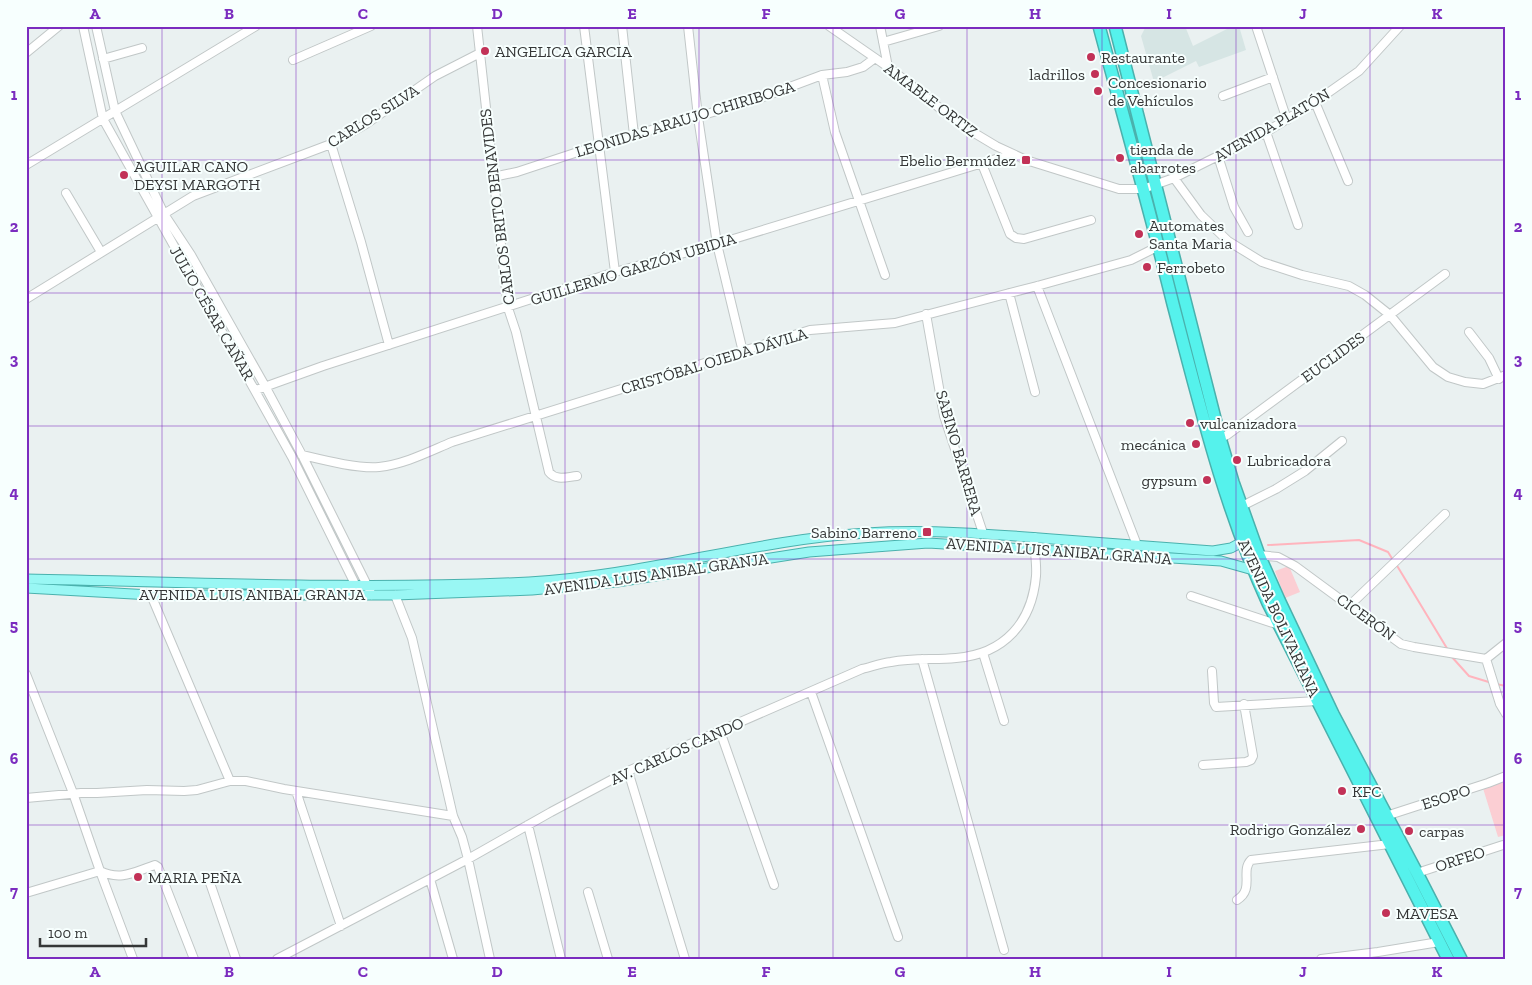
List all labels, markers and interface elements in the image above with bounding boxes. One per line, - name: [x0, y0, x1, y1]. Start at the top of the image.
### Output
- text: A: [90, 4, 101, 23]
- text: B: [224, 4, 234, 23]
- text: C: [358, 4, 368, 23]
- text: D: [491, 4, 503, 23]
- text: E: [627, 4, 637, 23]
- text: F: [761, 4, 771, 23]
- text: G: [895, 4, 906, 23]
- text: H: [1029, 4, 1041, 23]
- text: I: [1166, 4, 1172, 23]
- text: J: [1299, 4, 1307, 23]
- text: K: [1432, 4, 1443, 23]
- place label: ANGELICA GARCIA: [495, 42, 632, 61]
- marker: ANGELICA GARCIA: [479, 45, 491, 57]
- place label: Restaurante: [1101, 48, 1185, 67]
- marker: Restaurante: [1085, 51, 1097, 63]
- street label: AMABLE ORTIZ: [881, 59, 981, 141]
- place label: ladrillos: [1029, 65, 1085, 84]
- marker: ladrillos: [1089, 68, 1101, 80]
- place label: Concesionario de Vehículos: [1108, 73, 1207, 110]
- street label: LEONIDAS ARAUJO CHIRIBOGA: [573, 76, 797, 161]
- street label: CARLOS SILVA: [324, 80, 423, 152]
- street label: AVENIDA PLATÓN: [1211, 84, 1333, 166]
- text: 1: [11, 85, 18, 104]
- marker: Concesionario de Vehículos: [1092, 85, 1104, 97]
- text: 1: [1515, 85, 1522, 104]
- street label: CARLOS BRITO BENAVIDES: [476, 108, 518, 306]
- place label: tienda de abarrotes: [1130, 140, 1196, 177]
- place label: Ebelio Bermúdez: [900, 151, 1016, 170]
- marker: tienda de abarrotes: [1114, 152, 1126, 164]
- marker: Ebelio Bermúdez: [1020, 154, 1032, 166]
- place label: AGUILAR CANO DEYSI MARGOTH: [134, 157, 260, 194]
- marker: AGUILAR CANO DEYSI MARGOTH: [118, 169, 130, 181]
- place label: Automates Santa Maria: [1149, 216, 1233, 253]
- text: 2: [10, 217, 19, 236]
- text: 2: [1514, 217, 1523, 236]
- street label: GUILLERMO GARZÓN UBIDIA: [528, 228, 739, 309]
- marker: Automates Santa Maria: [1133, 228, 1145, 240]
- street label: JULIO CÉSAR CAÑAR: [166, 242, 258, 384]
- place label: Ferrobeto: [1157, 258, 1225, 277]
- marker: Ferrobeto: [1141, 261, 1153, 273]
- street label: CRISTÓBAL OJEDA DÁVILA: [618, 323, 810, 398]
- street label: EUCLIDES: [1297, 328, 1369, 386]
- text: 3: [10, 350, 19, 369]
- text: 3: [1514, 350, 1523, 369]
- street label: SABINO BARRERA: [932, 388, 986, 518]
- place label: vulcanizadora: [1200, 414, 1297, 433]
- marker: vulcanizadora: [1184, 417, 1196, 429]
- place label: mecánica: [1121, 435, 1186, 454]
- marker: mecánica: [1190, 438, 1202, 450]
- place label: Lubricadora: [1247, 451, 1331, 470]
- marker: Lubricadora: [1231, 454, 1243, 466]
- place label: gypsum: [1141, 471, 1197, 490]
- marker: gypsum: [1201, 474, 1213, 486]
- text: 4: [9, 483, 19, 502]
- text: 4: [1513, 483, 1523, 502]
- place label: Sabino Barreno: [811, 523, 917, 542]
- marker: Sabino Barreno: [921, 526, 933, 538]
- street label: AVENIDA LUIS ANIBAL GRANJA: [946, 534, 1173, 568]
- street label: AVENIDA BOLIVARIANA: [1234, 536, 1324, 701]
- street label: AVENIDA LUIS ANIBAL GRANJA: [543, 549, 770, 599]
- street label: AVENIDA LUIS ANIBAL GRANJA: [139, 585, 366, 604]
- street label: CICERÓN: [1333, 589, 1399, 645]
- text: 5: [10, 616, 18, 635]
- text: 5: [1514, 616, 1522, 635]
- street label: AV. CARLOS CANDO: [607, 713, 747, 789]
- text: 6: [10, 749, 19, 768]
- text: 6: [1514, 749, 1523, 768]
- street label: ESOPO: [1419, 780, 1473, 814]
- place label: KFC: [1352, 782, 1382, 801]
- marker: KFC: [1336, 785, 1348, 797]
- place label: Rodrigo González: [1230, 820, 1351, 839]
- place label: carpas: [1419, 822, 1464, 841]
- marker: Rodrigo González: [1355, 823, 1367, 835]
- marker: carpas: [1403, 825, 1415, 837]
- street label: ORFEO: [1433, 842, 1488, 876]
- place label: MARIA PEÑA: [148, 868, 242, 887]
- marker: MARIA PEÑA: [132, 871, 144, 883]
- text: 7: [10, 882, 18, 901]
- text: 7: [1514, 882, 1522, 901]
- place label: MAVESA: [1396, 904, 1458, 923]
- marker: MAVESA: [1380, 907, 1392, 919]
- scale bar: [40, 915, 146, 947]
- text: 100 m: [48, 924, 87, 942]
- text: A: [90, 962, 101, 981]
- text: B: [224, 962, 234, 981]
- text: C: [358, 962, 368, 981]
- text: D: [491, 962, 503, 981]
- text: E: [627, 962, 637, 981]
- text: F: [761, 962, 771, 981]
- text: G: [895, 962, 906, 981]
- text: H: [1029, 962, 1041, 981]
- text: I: [1166, 962, 1172, 981]
- text: J: [1299, 962, 1307, 981]
- text: K: [1432, 962, 1443, 981]

